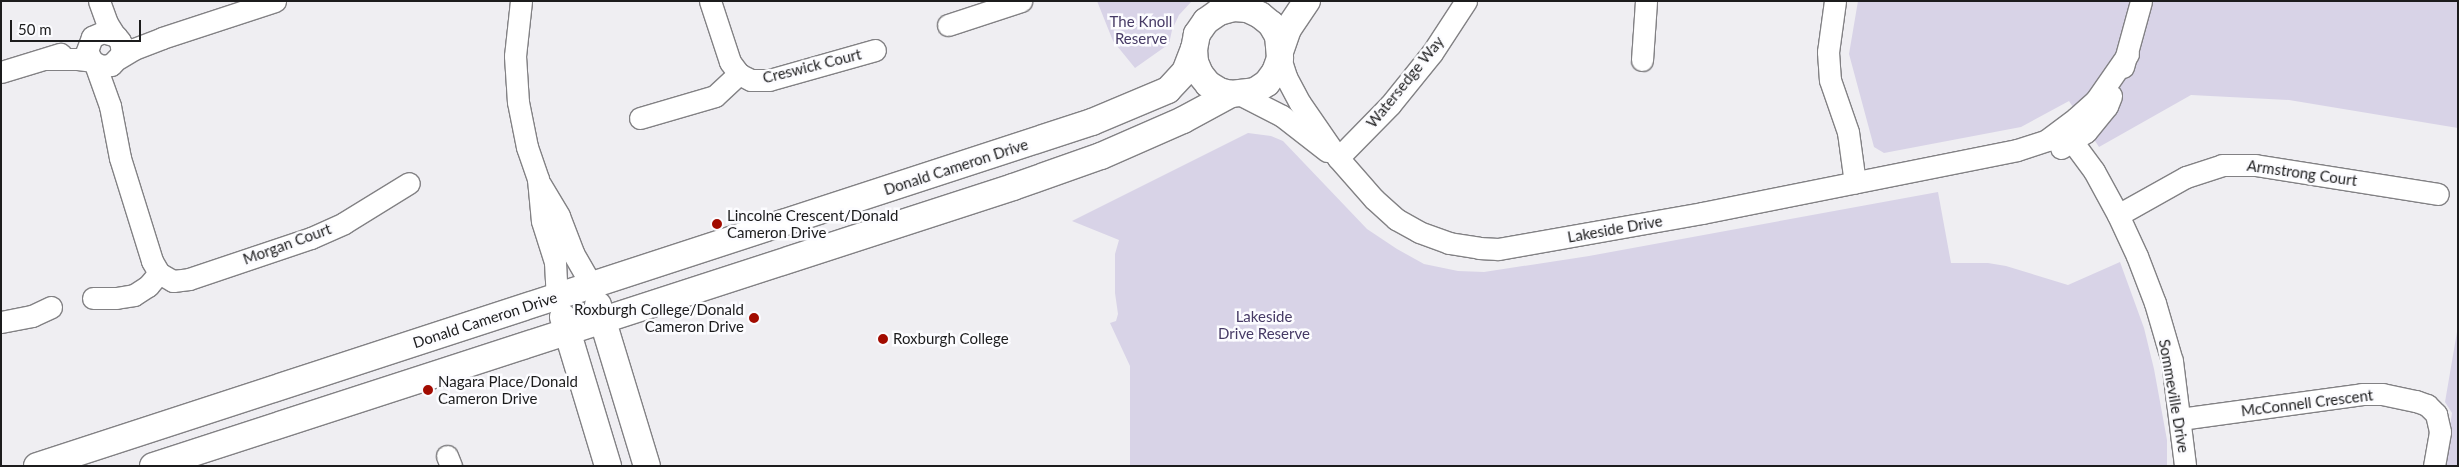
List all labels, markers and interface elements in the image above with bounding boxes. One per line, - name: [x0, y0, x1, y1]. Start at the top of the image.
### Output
- scale bar: [12, 10, 144, 42]
- park label: The Knoll Reserve: [1110, 12, 1172, 47]
- text: 50 m: [18, 20, 52, 38]
- street label: Watersedge Way: [1363, 33, 1447, 131]
- street label: Creswick Court: [761, 45, 863, 87]
- street label: Donald Cameron Drive: [882, 135, 1030, 199]
- street label: Armstrong Court: [2246, 156, 2358, 190]
- place label: Lincolne Crescent/Donald Cameron Drive: [727, 206, 898, 241]
- street label: Lakeside Drive: [1566, 212, 1664, 246]
- marker: Lincolne Crescent/Donald Cameron Drive: [711, 218, 723, 230]
- street label: Morgan Court: [240, 220, 334, 268]
- street label: Donald Cameron Drive: [411, 288, 559, 352]
- place label: Roxburgh College/Donald Cameron Drive: [574, 300, 744, 335]
- park label: Lakeside Drive Reserve: [1218, 307, 1310, 342]
- marker: Roxburgh College/Donald Cameron Drive: [748, 312, 760, 324]
- place label: Roxburgh College: [893, 330, 1009, 348]
- marker: Roxburgh College: [877, 333, 889, 345]
- street label: Sommeville Drive: [2155, 338, 2193, 454]
- place label: Nagara Place/Donald Cameron Drive: [438, 372, 578, 407]
- marker: Nagara Place/Donald Cameron Drive: [422, 384, 434, 396]
- street label: McConnell Crescent: [2240, 386, 2374, 420]

